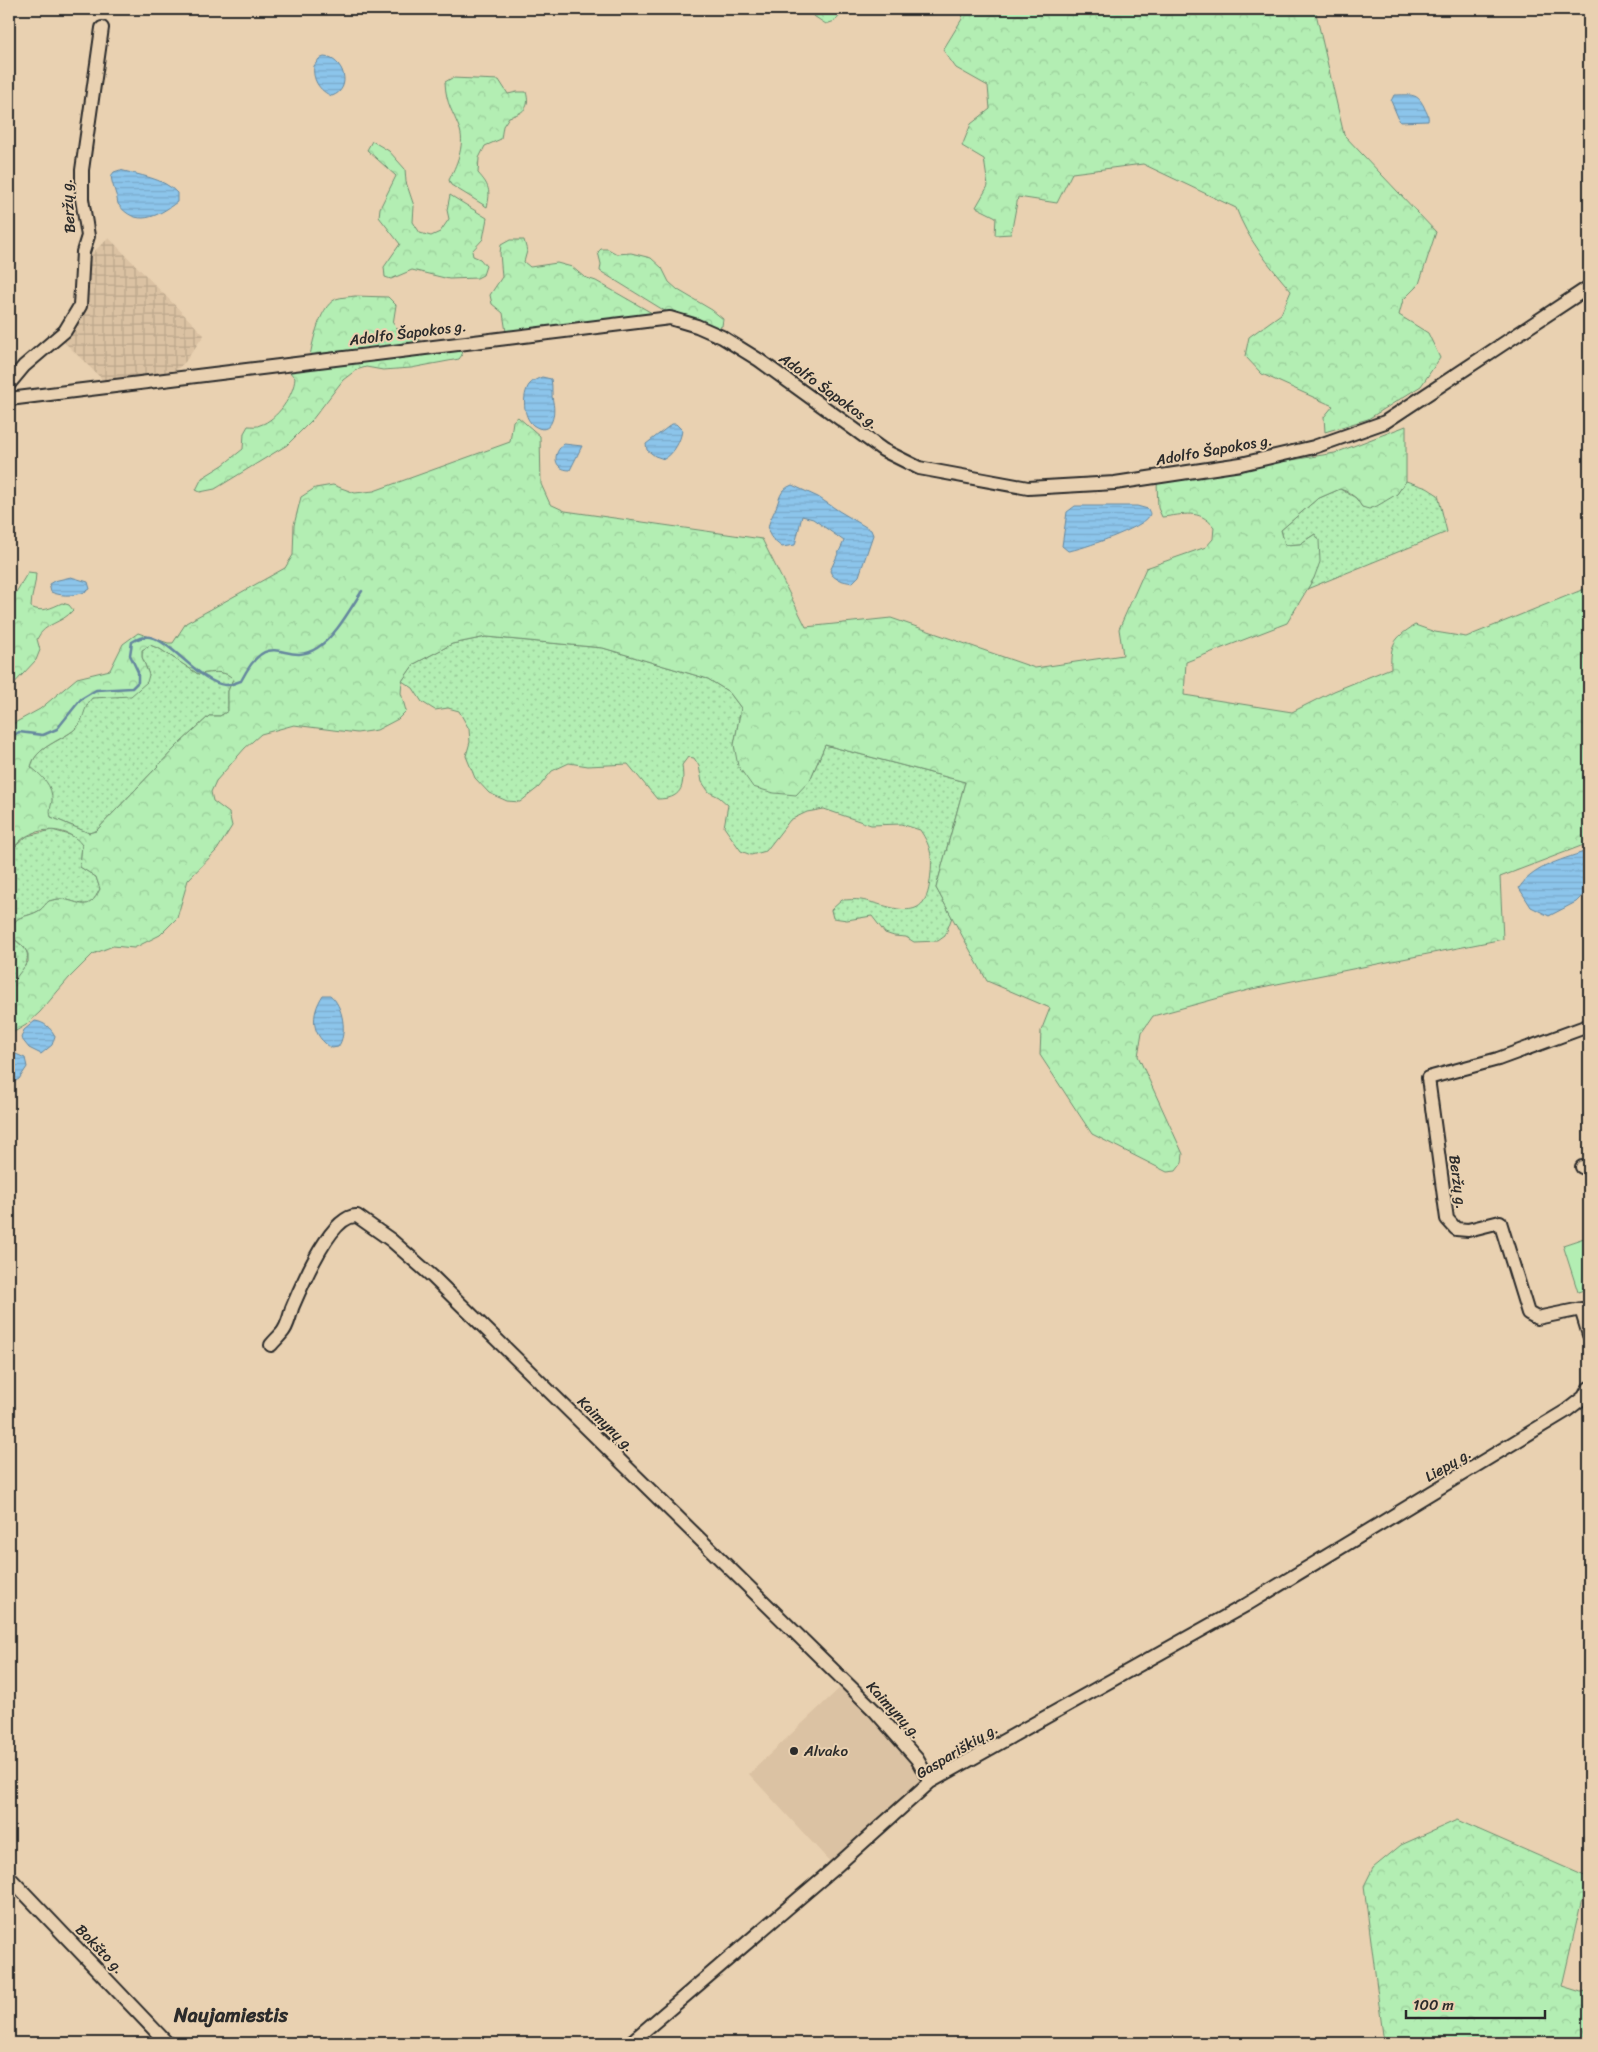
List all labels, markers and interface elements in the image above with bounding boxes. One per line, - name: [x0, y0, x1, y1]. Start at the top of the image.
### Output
- street label: Beržų g.: [53, 178, 83, 234]
- street label: Adolfo Šapokos g.: [347, 313, 468, 353]
- street label: Adolfo Šapokos g.: [773, 345, 884, 436]
- street label: Adolfo Šapokos g.: [1153, 427, 1274, 473]
- street label: Beržų g.: [1441, 1153, 1475, 1211]
- street label: Kaimynų g.: [571, 1390, 641, 1458]
- street label: Liepų g.: [1420, 1441, 1476, 1489]
- street label: Kaimynų g.: [860, 1675, 928, 1745]
- street label: Gaspariškių g.: [911, 1716, 1003, 1786]
- place label: Alvako: [803, 1738, 849, 1764]
- marker: Alvako: [788, 1745, 800, 1757]
- street label: Bokšto g.: [69, 1918, 131, 1980]
- scale bar: [1406, 1987, 1544, 2019]
- text: 100 m: [1413, 1992, 1454, 2018]
- district label: Naujamiestis: [173, 1998, 289, 2033]

